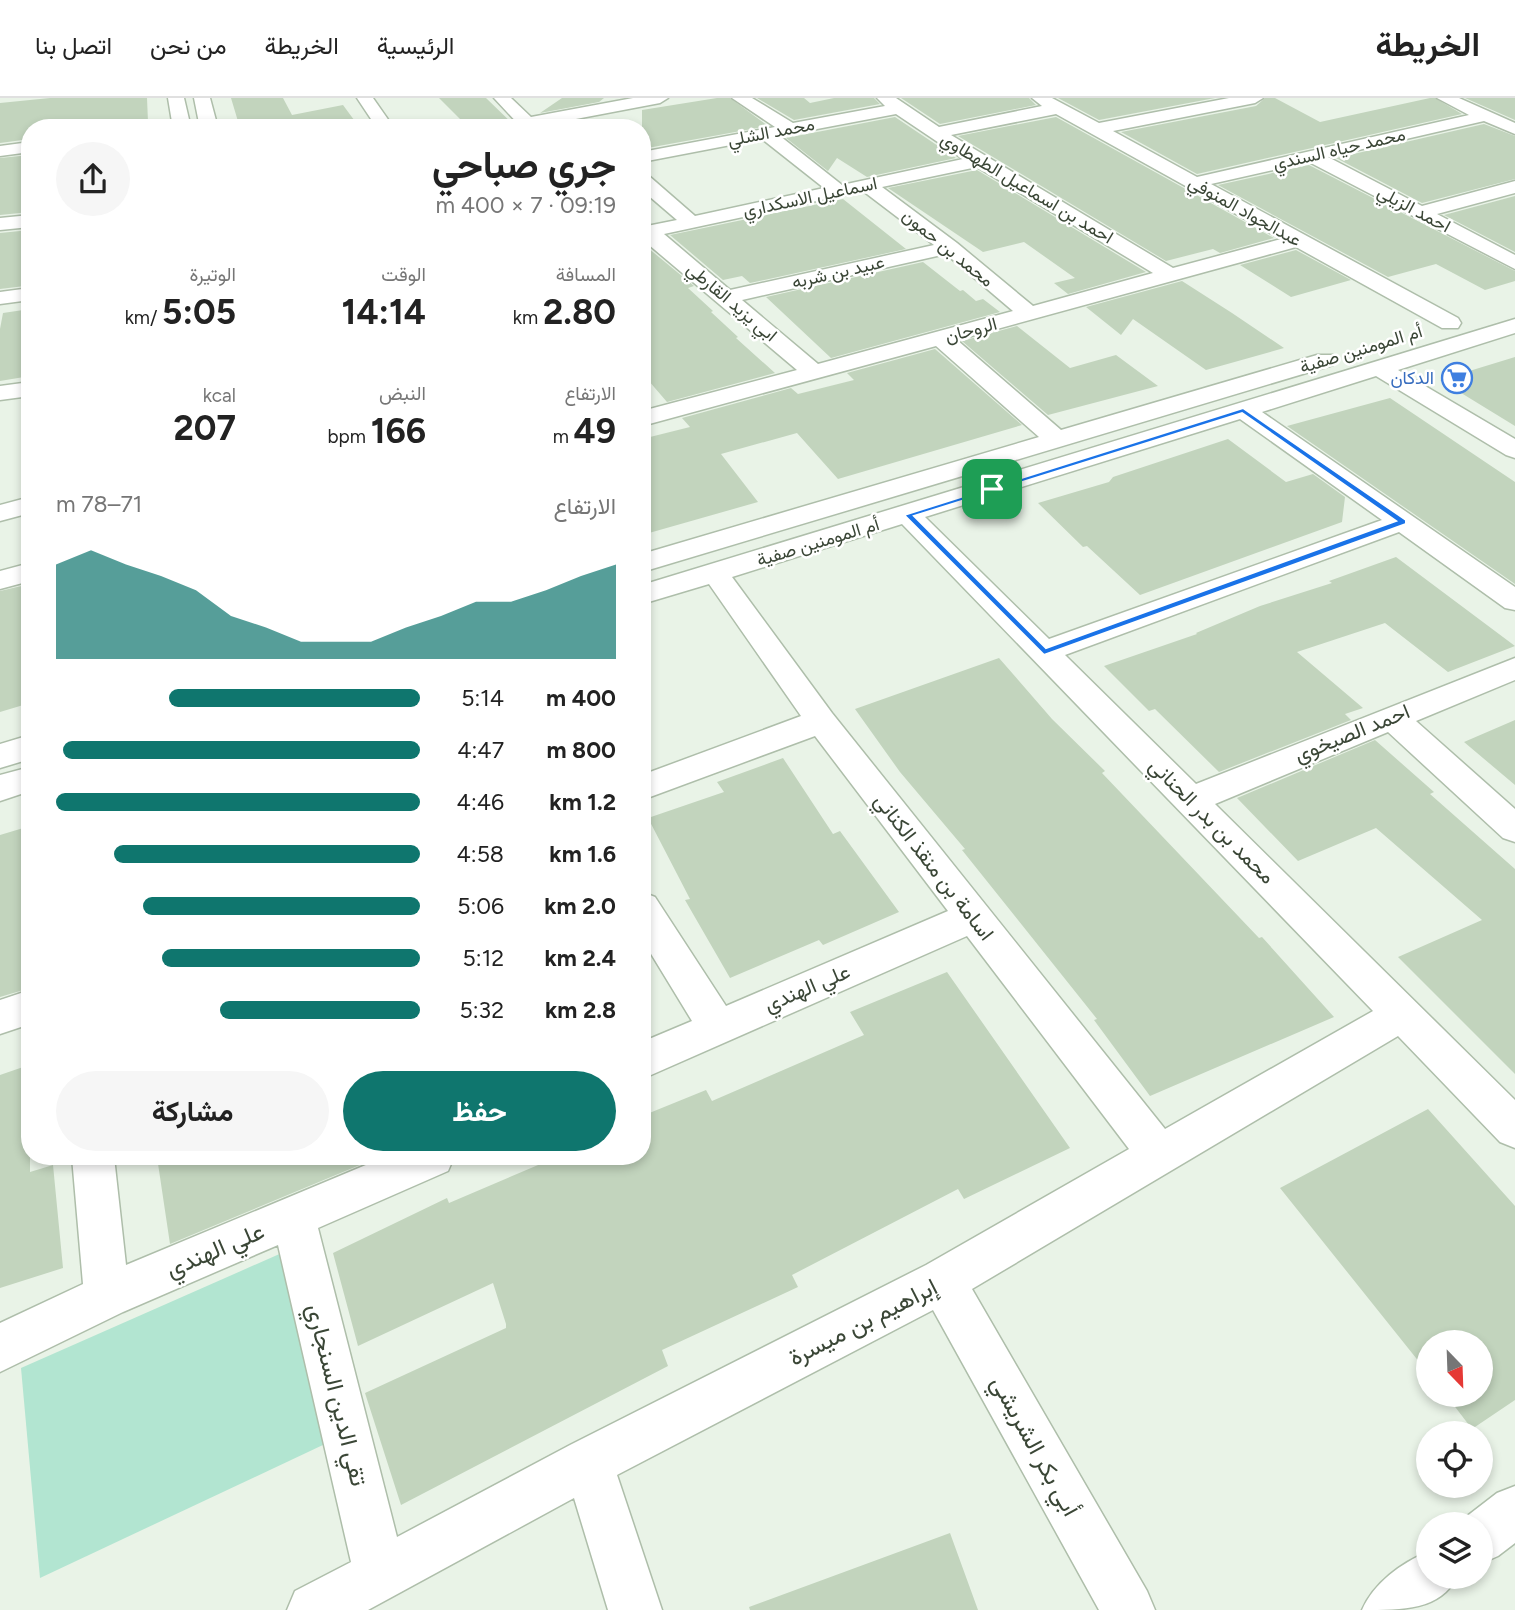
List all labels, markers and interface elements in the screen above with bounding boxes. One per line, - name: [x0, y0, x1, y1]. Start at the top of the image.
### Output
- text: الخريطة: [1376, 25, 1480, 64]
- text: اتصل بنا: [35, 31, 112, 60]
- text: من نحن: [150, 31, 227, 60]
- text: الخريطة: [265, 31, 339, 60]
- text: الرئيسية: [377, 31, 454, 60]
- street label: محمد الشلي: [726, 113, 817, 155]
- street label: محمد حياه السندي: [1271, 123, 1408, 179]
- street label: احمد بن اسماعيل الطهطاوي: [935, 128, 1117, 252]
- button: share: [56, 142, 130, 216]
- text: جري صباحي: [432, 142, 616, 188]
- street label: عبدالجواد المنوفي: [1183, 171, 1305, 255]
- street label: اسماعيل الاسكداري: [741, 172, 880, 226]
- street label: احمد الزيلي: [1372, 181, 1454, 241]
- text: 09:19 · 7 × 400 m: [436, 191, 616, 219]
- street label: محمد بن حمون: [898, 204, 998, 292]
- street label: عبيد بن شربه: [790, 251, 886, 293]
- street label: ابي يزيد القارطي: [680, 258, 782, 349]
- text: الوتيرة: [190, 263, 236, 286]
- text: الوقت: [381, 263, 426, 286]
- text: المسافة: [556, 263, 616, 286]
- text: 5:05: [162, 291, 236, 333]
- text: 14:14: [342, 291, 426, 333]
- text: 2.80: [543, 291, 616, 333]
- text: /km: [125, 306, 162, 329]
- text: km: [513, 306, 543, 329]
- street label: الروحان: [943, 313, 999, 347]
- street label: أم المومنين صفية: [1297, 320, 1425, 379]
- supermarket icon: الدكان: [1440, 361, 1474, 395]
- place label: الدكان: [1390, 367, 1434, 389]
- text: النبض: [379, 382, 426, 405]
- text: الارتفاع: [564, 382, 616, 405]
- text: kcal: [203, 384, 236, 407]
- text: 207: [174, 407, 236, 449]
- text: 166: [371, 410, 426, 452]
- text: 49: [574, 410, 616, 452]
- text: bpm: [327, 425, 371, 448]
- text: m: [553, 425, 574, 448]
- pin: [962, 459, 1022, 519]
- icon: arrive: [973, 470, 1011, 508]
- text: 71–78 m: [56, 490, 142, 518]
- text: الارتفاع: [554, 492, 616, 520]
- street label: أم المومنين صفية: [754, 513, 882, 572]
- text: 5:14: [461, 684, 504, 712]
- text: 400 m: [546, 684, 616, 712]
- street label: احمد الصيخوي: [1290, 698, 1415, 772]
- text: 4:47: [457, 736, 504, 764]
- text: 800 m: [547, 736, 616, 764]
- street label: محمد بن بدر الحناني: [1141, 753, 1280, 892]
- text: 4:46: [457, 788, 504, 816]
- text: 1.2 km: [549, 788, 616, 816]
- street label: اسامة بن منقذ الكناني: [865, 788, 1000, 948]
- text: 4:58: [457, 840, 504, 868]
- text: 1.6 km: [549, 840, 616, 868]
- text: 5:06: [457, 892, 504, 920]
- text: 2.0 km: [544, 892, 616, 920]
- text: 5:12: [463, 944, 504, 972]
- text: 2.4 km: [544, 944, 616, 972]
- street label: علي الهندي: [760, 958, 855, 1021]
- text: 5:32: [460, 996, 504, 1024]
- text: 2.8 km: [545, 996, 616, 1024]
- button: مشاركة: [56, 1071, 329, 1151]
- button: حفظ: [343, 1071, 616, 1151]
- street label: علي الهندي: [161, 1216, 270, 1288]
- street label: إبراهيم بن ميسرة: [784, 1272, 943, 1373]
- street label: تقي الدين السنجاري: [296, 1301, 374, 1490]
- north arrow: [1416, 1330, 1493, 1407]
- map controls: [1416, 1330, 1493, 1589]
- street label: أبي بكر الشريشي: [981, 1370, 1086, 1524]
- button: locate: [1416, 1421, 1493, 1498]
- button: layers: [1416, 1512, 1493, 1589]

